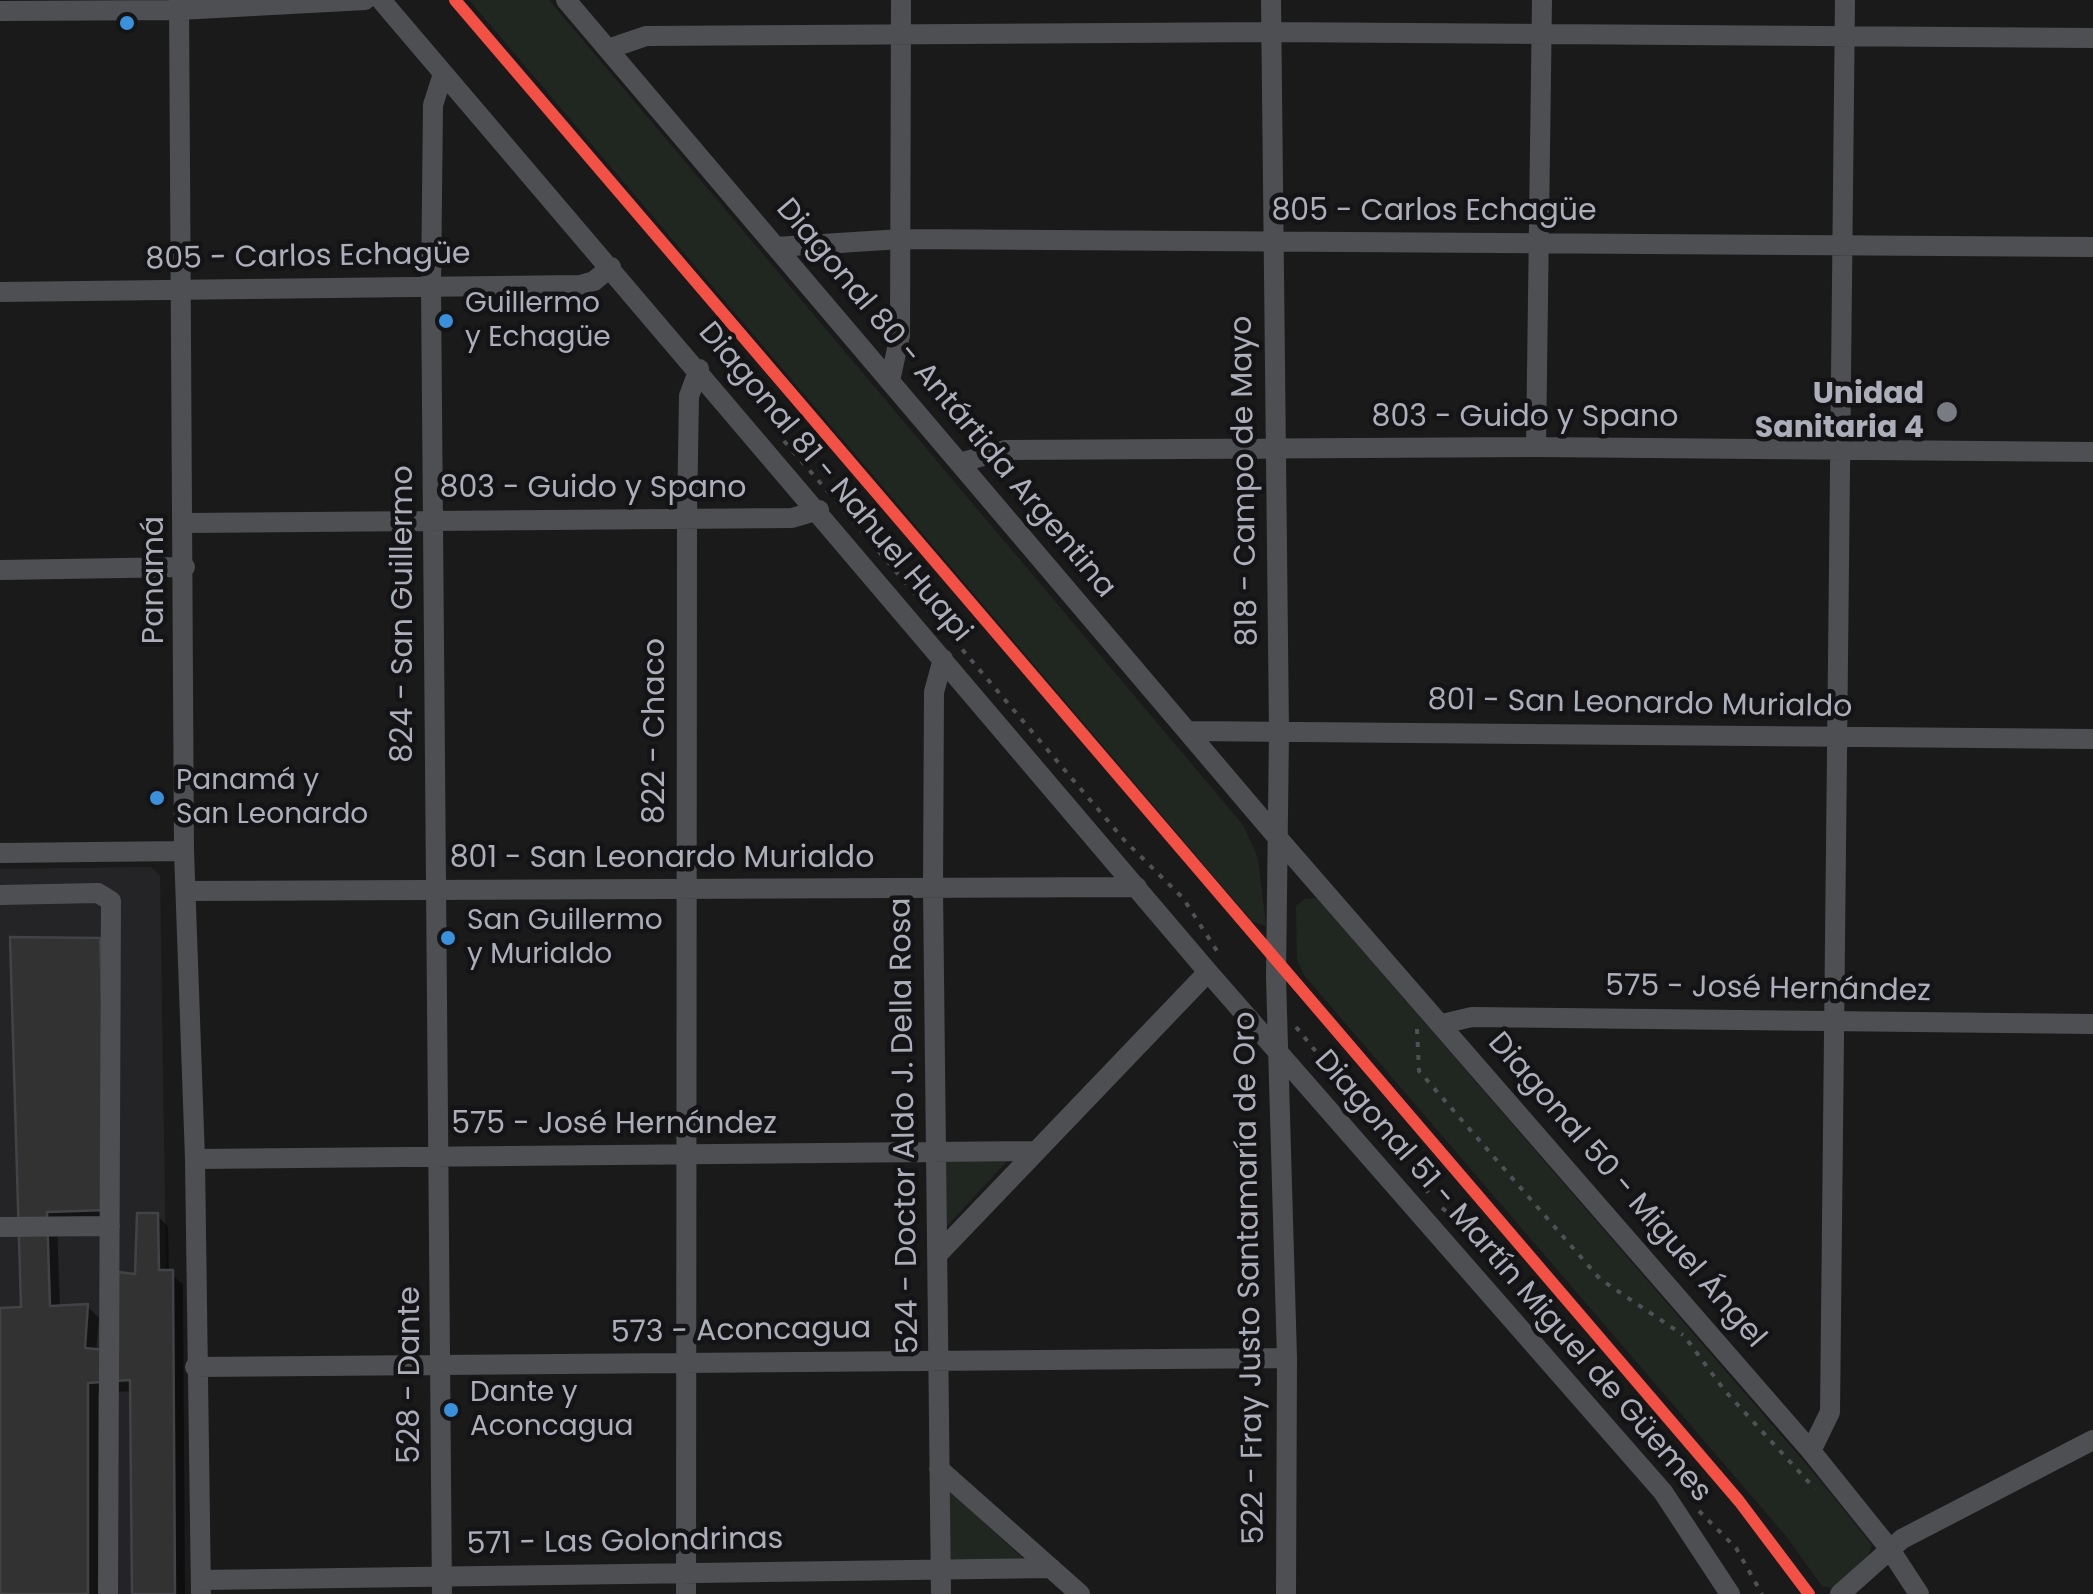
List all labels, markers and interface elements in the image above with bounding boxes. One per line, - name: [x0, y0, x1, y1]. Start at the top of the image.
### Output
- unlabelled marker: [117, 13, 137, 33]
- street label: Diagonal 80 - Antártida Argentina: [767, 192, 1123, 606]
- street label: 805 - Carlos Echagüe: [1271, 194, 1597, 230]
- street label: 805 - Carlos Echagüe: [145, 237, 471, 279]
- place label: Guillermo y Echagüe: [465, 288, 611, 354]
- marker: Guillermo y Echagüe: [436, 311, 456, 331]
- street label: 818 - Campo de Mayo: [1225, 315, 1267, 647]
- street label: Diagonal 81 - Nahuel Huapi: [690, 316, 978, 650]
- place label: Unidad Sanitaria 4: [1755, 377, 1924, 448]
- marker: Unidad Sanitaria 4: [1934, 399, 1960, 425]
- street label: 803 - Guido y Spano: [1372, 400, 1678, 436]
- street label: 824 - San Guillermo: [386, 465, 422, 763]
- street label: 803 - Guido y Spano: [440, 471, 746, 507]
- street label: Panamá: [137, 516, 173, 644]
- street label: 822 - Chaco: [638, 638, 674, 824]
- street label: 801 - San Leonardo Murialdo: [1427, 683, 1853, 727]
- place label: Panamá y San Leonardo: [176, 765, 368, 831]
- marker: Panamá y San Leonardo: [147, 788, 167, 808]
- street label: 801 - San Leonardo Murialdo: [450, 841, 874, 877]
- street label: 524 - Doctor Aldo J. Della Rosa: [884, 897, 928, 1355]
- place label: San Guillermo y Murialdo: [467, 905, 663, 971]
- marker: San Guillermo y Murialdo: [438, 928, 458, 948]
- street label: 575 - José Hernández: [1605, 969, 1931, 1011]
- street label: 522 - Fray Justo Santamaría de Oro: [1228, 1011, 1274, 1545]
- street label: Diagonal 50 - Miguel Ángel: [1479, 1026, 1773, 1356]
- street label: Diagonal 51 - Martín Miguel de Güemes: [1306, 1044, 1718, 1510]
- street label: 575 - José Hernández: [451, 1107, 777, 1143]
- street label: 528 - Dante: [393, 1286, 429, 1464]
- street label: 573 - Aconcagua: [610, 1312, 872, 1352]
- place label: Dante y Aconcagua: [470, 1377, 633, 1443]
- marker: Dante y Aconcagua: [441, 1400, 461, 1420]
- street label: 571 - Las Golondrinas: [466, 1522, 784, 1564]

